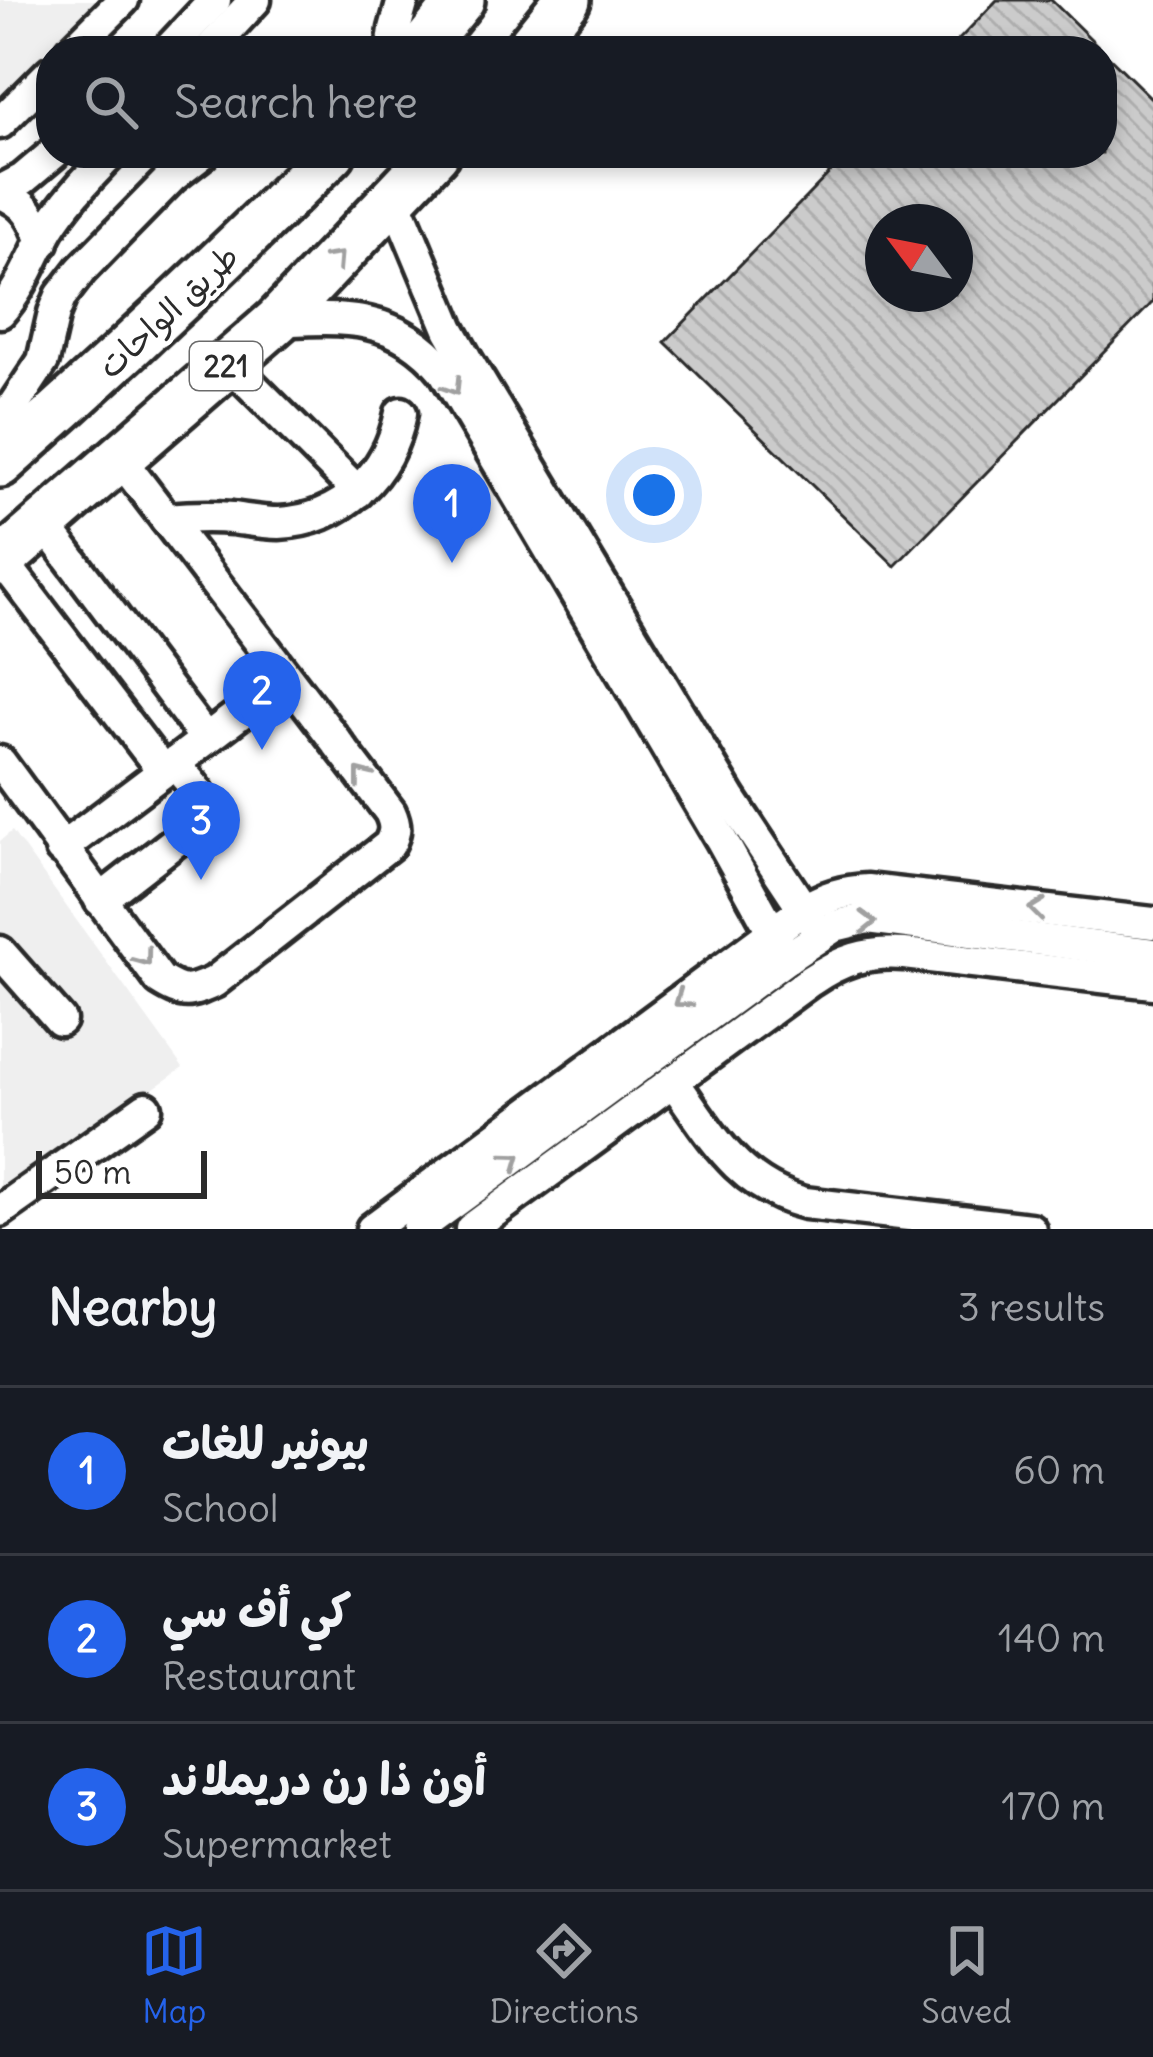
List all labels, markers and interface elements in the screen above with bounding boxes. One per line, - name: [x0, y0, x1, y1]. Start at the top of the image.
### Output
- search box: [36, 36, 1117, 168]
- icon: search: [78, 69, 144, 135]
- text: Search here: [174, 74, 418, 130]
- north arrow: [865, 204, 973, 312]
- street label: طريق الواحات: [89, 235, 248, 388]
- one-way arrow: [322, 251, 343, 272]
- road number: 221: [190, 342, 262, 390]
- one-way arrow: [439, 373, 461, 395]
- pin: 1: [413, 464, 491, 563]
- your location: [624, 465, 684, 525]
- pin: 2: [223, 651, 301, 750]
- one-way arrow: [355, 768, 376, 790]
- pin: 3: [162, 781, 240, 880]
- one-way arrow: [1027, 896, 1047, 922]
- one-way arrow: [859, 909, 877, 935]
- one-way arrow: [129, 945, 151, 967]
- one-way arrow: [674, 985, 695, 1007]
- scale bar: [36, 1145, 207, 1198]
- text: 50 m: [54, 1151, 131, 1193]
- one-way arrow: [499, 1152, 521, 1174]
- text: Nearby: [48, 1275, 217, 1339]
- text: 3 results: [958, 1283, 1105, 1332]
- text: بيونير للغات: [162, 1415, 369, 1471]
- text: 1: [79, 1446, 95, 1495]
- text: 60 m: [1013, 1446, 1105, 1495]
- text: School: [162, 1484, 279, 1533]
- text: كي أف سي: [162, 1583, 351, 1639]
- text: 2: [76, 1614, 98, 1663]
- text: 140 m: [998, 1614, 1105, 1663]
- text: Restaurant: [162, 1652, 356, 1701]
- text: أون ذا رن دريملاند: [162, 1751, 486, 1807]
- text: 3: [76, 1782, 98, 1831]
- text: 170 m: [1001, 1782, 1105, 1831]
- text: Supermarket: [162, 1820, 392, 1869]
- tab: Map: [141, 1918, 207, 2032]
- tab: Directions: [490, 1918, 639, 2032]
- tab: Saved: [921, 1918, 1012, 2032]

